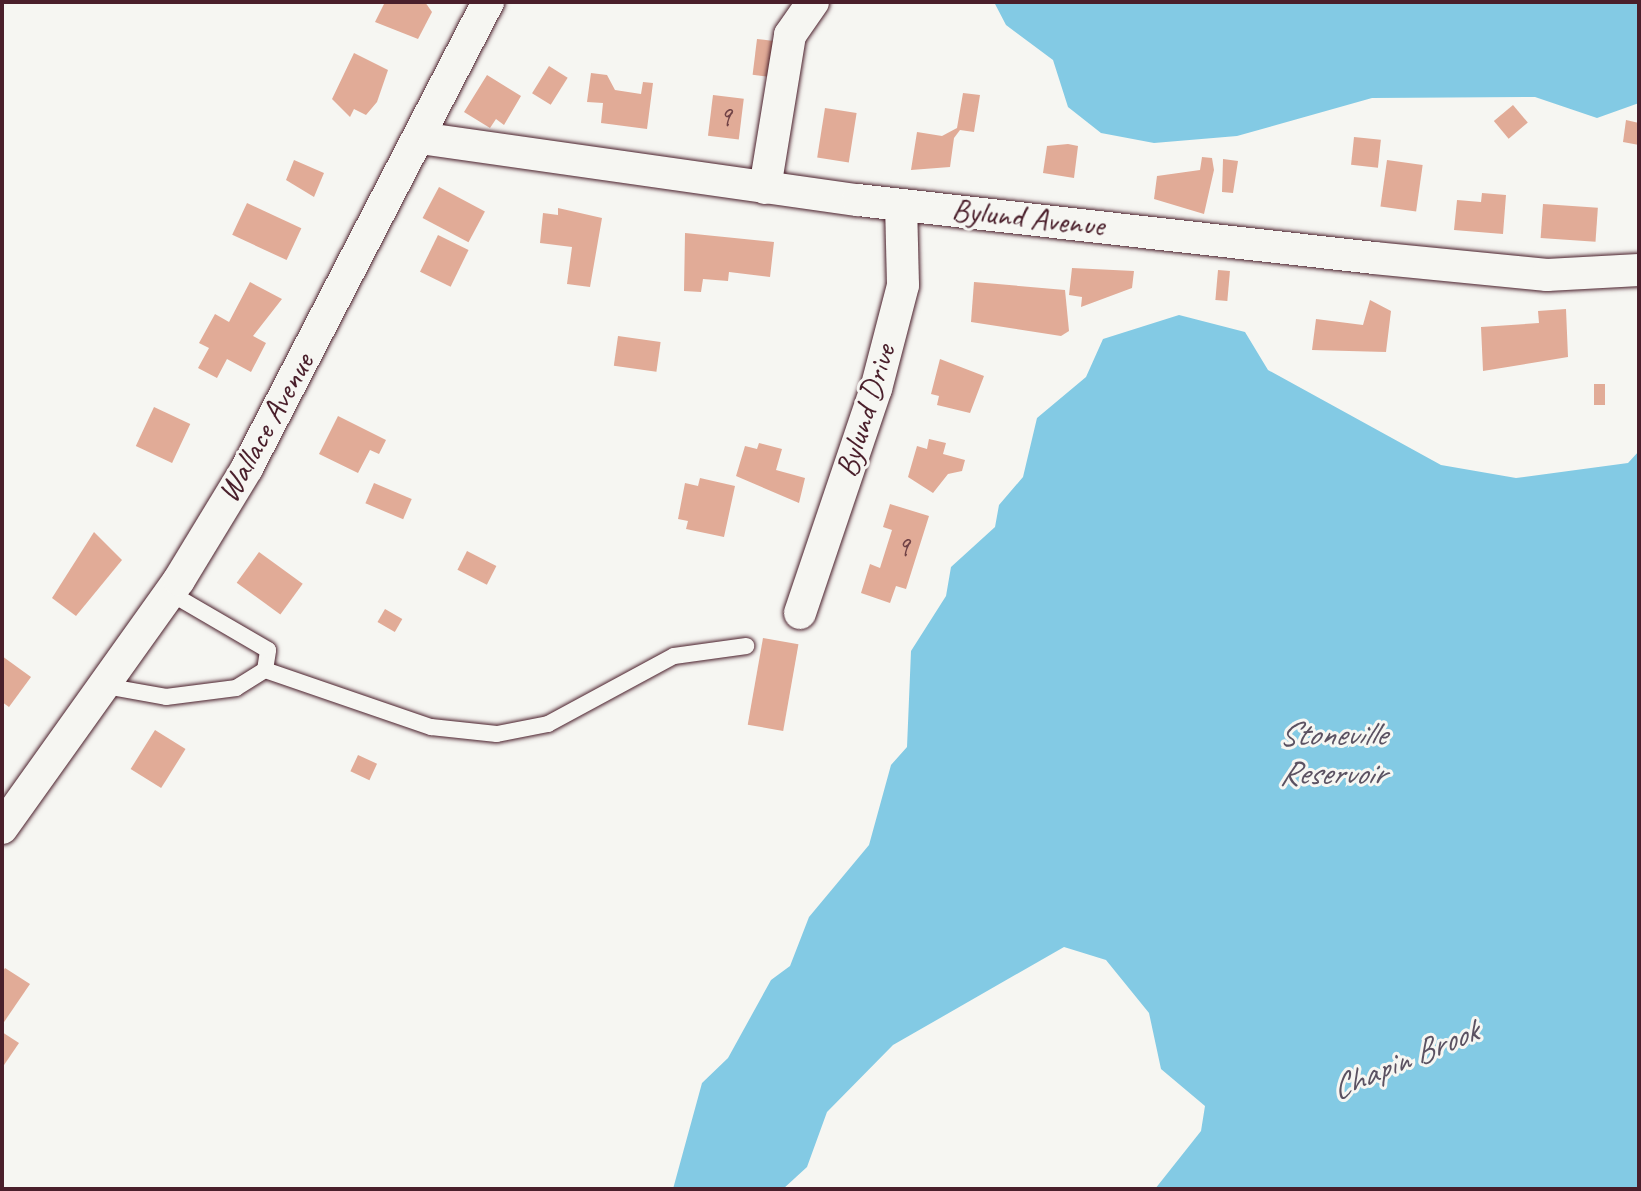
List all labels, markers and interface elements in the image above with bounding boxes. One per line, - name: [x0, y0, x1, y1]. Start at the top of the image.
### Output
- house number: 9: [719, 100, 731, 134]
- street label: Bylund Avenue: [950, 191, 1106, 245]
- street label: Bylund Drive: [828, 340, 904, 482]
- street label: Wallace Avenue: [209, 347, 323, 509]
- house number: 9: [897, 530, 909, 564]
- water label: Stoneville Reservoir: [1279, 713, 1385, 792]
- water label: Chapin Brook: [1324, 1010, 1484, 1108]

